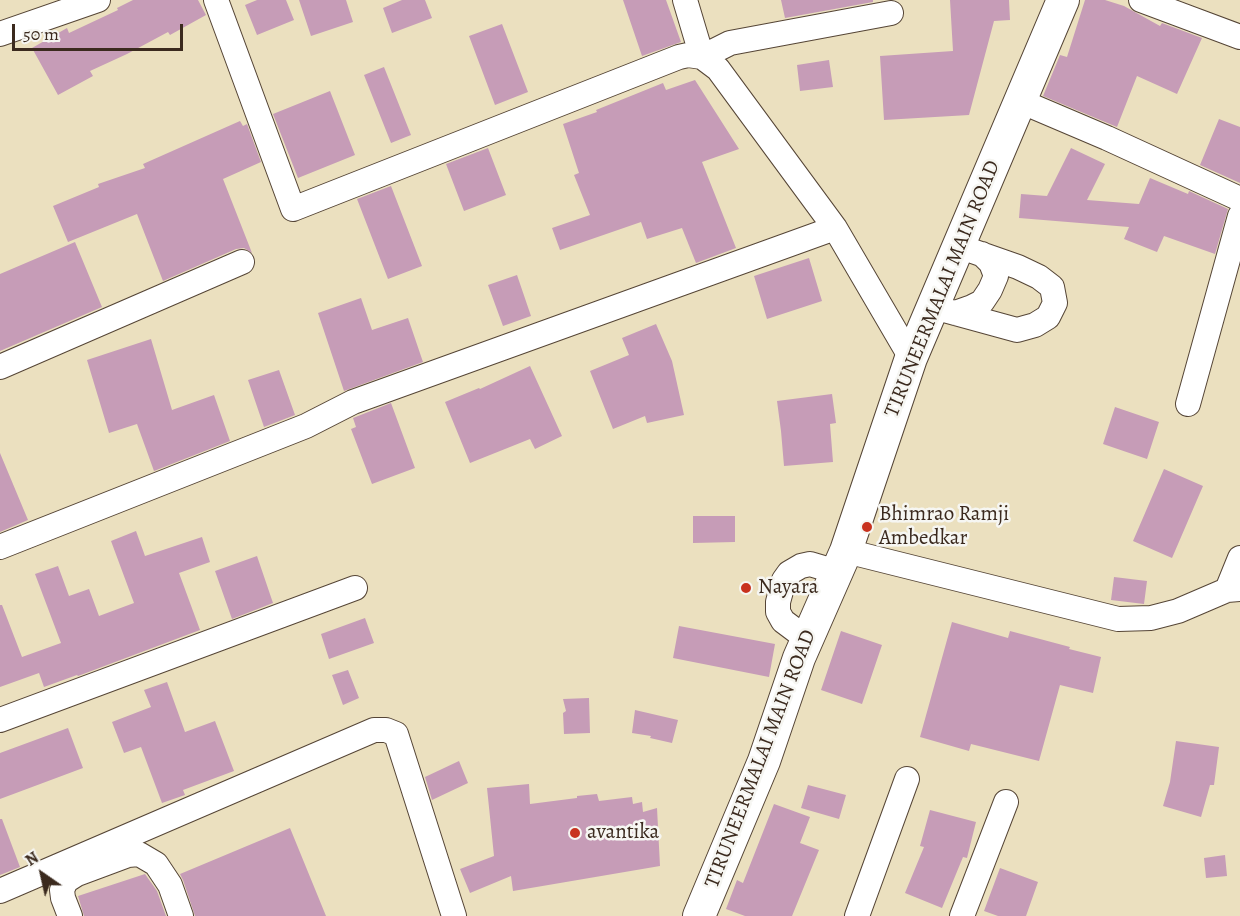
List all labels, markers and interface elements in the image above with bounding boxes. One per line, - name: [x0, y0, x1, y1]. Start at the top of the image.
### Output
- scale bar: [15, 12, 186, 50]
- text: 50 m: [23, 22, 59, 46]
- street label: TIRUNEERMALAI MAIN ROAD: [880, 157, 1006, 421]
- place label: Bhimrao Ramji Ambedkar: [879, 502, 1009, 552]
- marker: Bhimrao Ramji Ambedkar: [860, 520, 874, 534]
- place label: Nayara: [758, 575, 819, 601]
- marker: Nayara: [739, 581, 753, 595]
- street label: TIRUNEERMALAI MAIN ROAD: [700, 626, 822, 892]
- place label: avantika: [587, 820, 659, 846]
- marker: avantika: [568, 826, 582, 840]
- north arrow: [12, 844, 72, 904]
- text: N: [21, 847, 43, 871]

